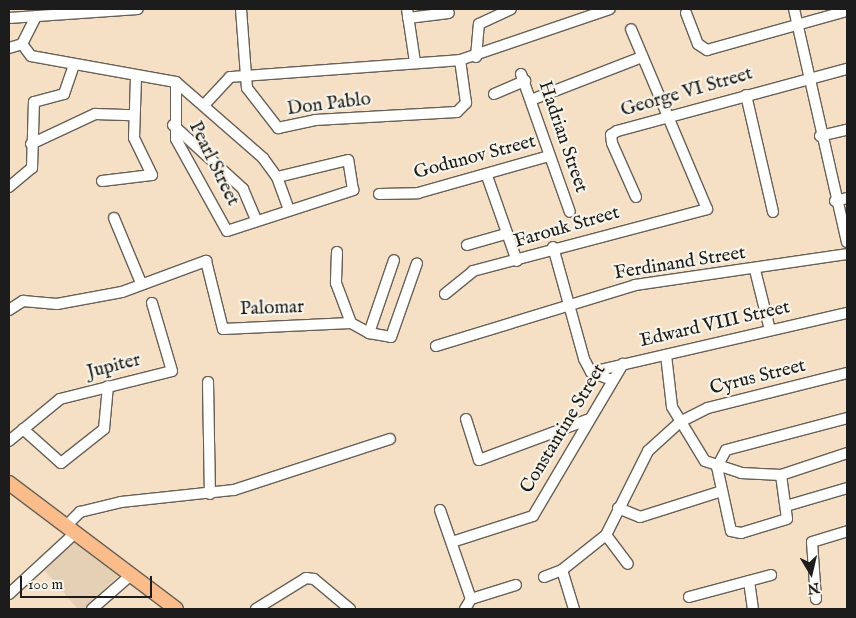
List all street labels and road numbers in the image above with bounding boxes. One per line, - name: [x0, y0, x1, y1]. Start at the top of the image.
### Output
- street label: George VI Street: [618, 63, 756, 123]
- street label: Hadrian Street: [532, 78, 592, 196]
- street label: Don Pablo: [286, 89, 372, 121]
- street label: Pearl Street: [183, 118, 243, 210]
- street label: Godunov Street: [412, 131, 538, 185]
- street label: Farouk Street: [512, 202, 622, 254]
- street label: Ferdinand Street: [613, 242, 747, 286]
- street label: Palomar: [239, 296, 305, 322]
- street label: Edward VIII Street: [638, 297, 792, 353]
- street label: Jupiter: [85, 349, 143, 385]
- street label: Cyrus Street: [708, 355, 808, 401]
- street label: Constantine Street: [516, 360, 612, 498]

